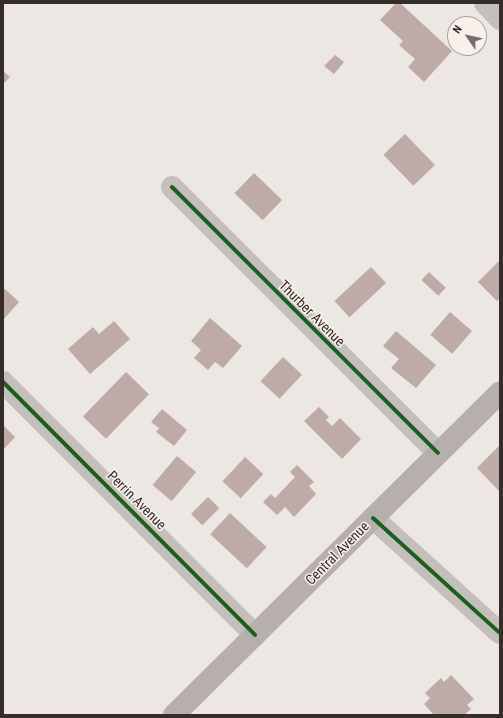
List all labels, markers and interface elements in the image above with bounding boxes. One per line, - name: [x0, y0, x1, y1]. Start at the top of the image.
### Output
- north arrow: [447, 16, 487, 56]
- text: N: [450, 23, 465, 36]
- street label: Thurber Avenue: [276, 277, 348, 349]
- street label: Perrin Avenue: [104, 467, 170, 533]
- street label: Central Avenue: [302, 518, 372, 588]

